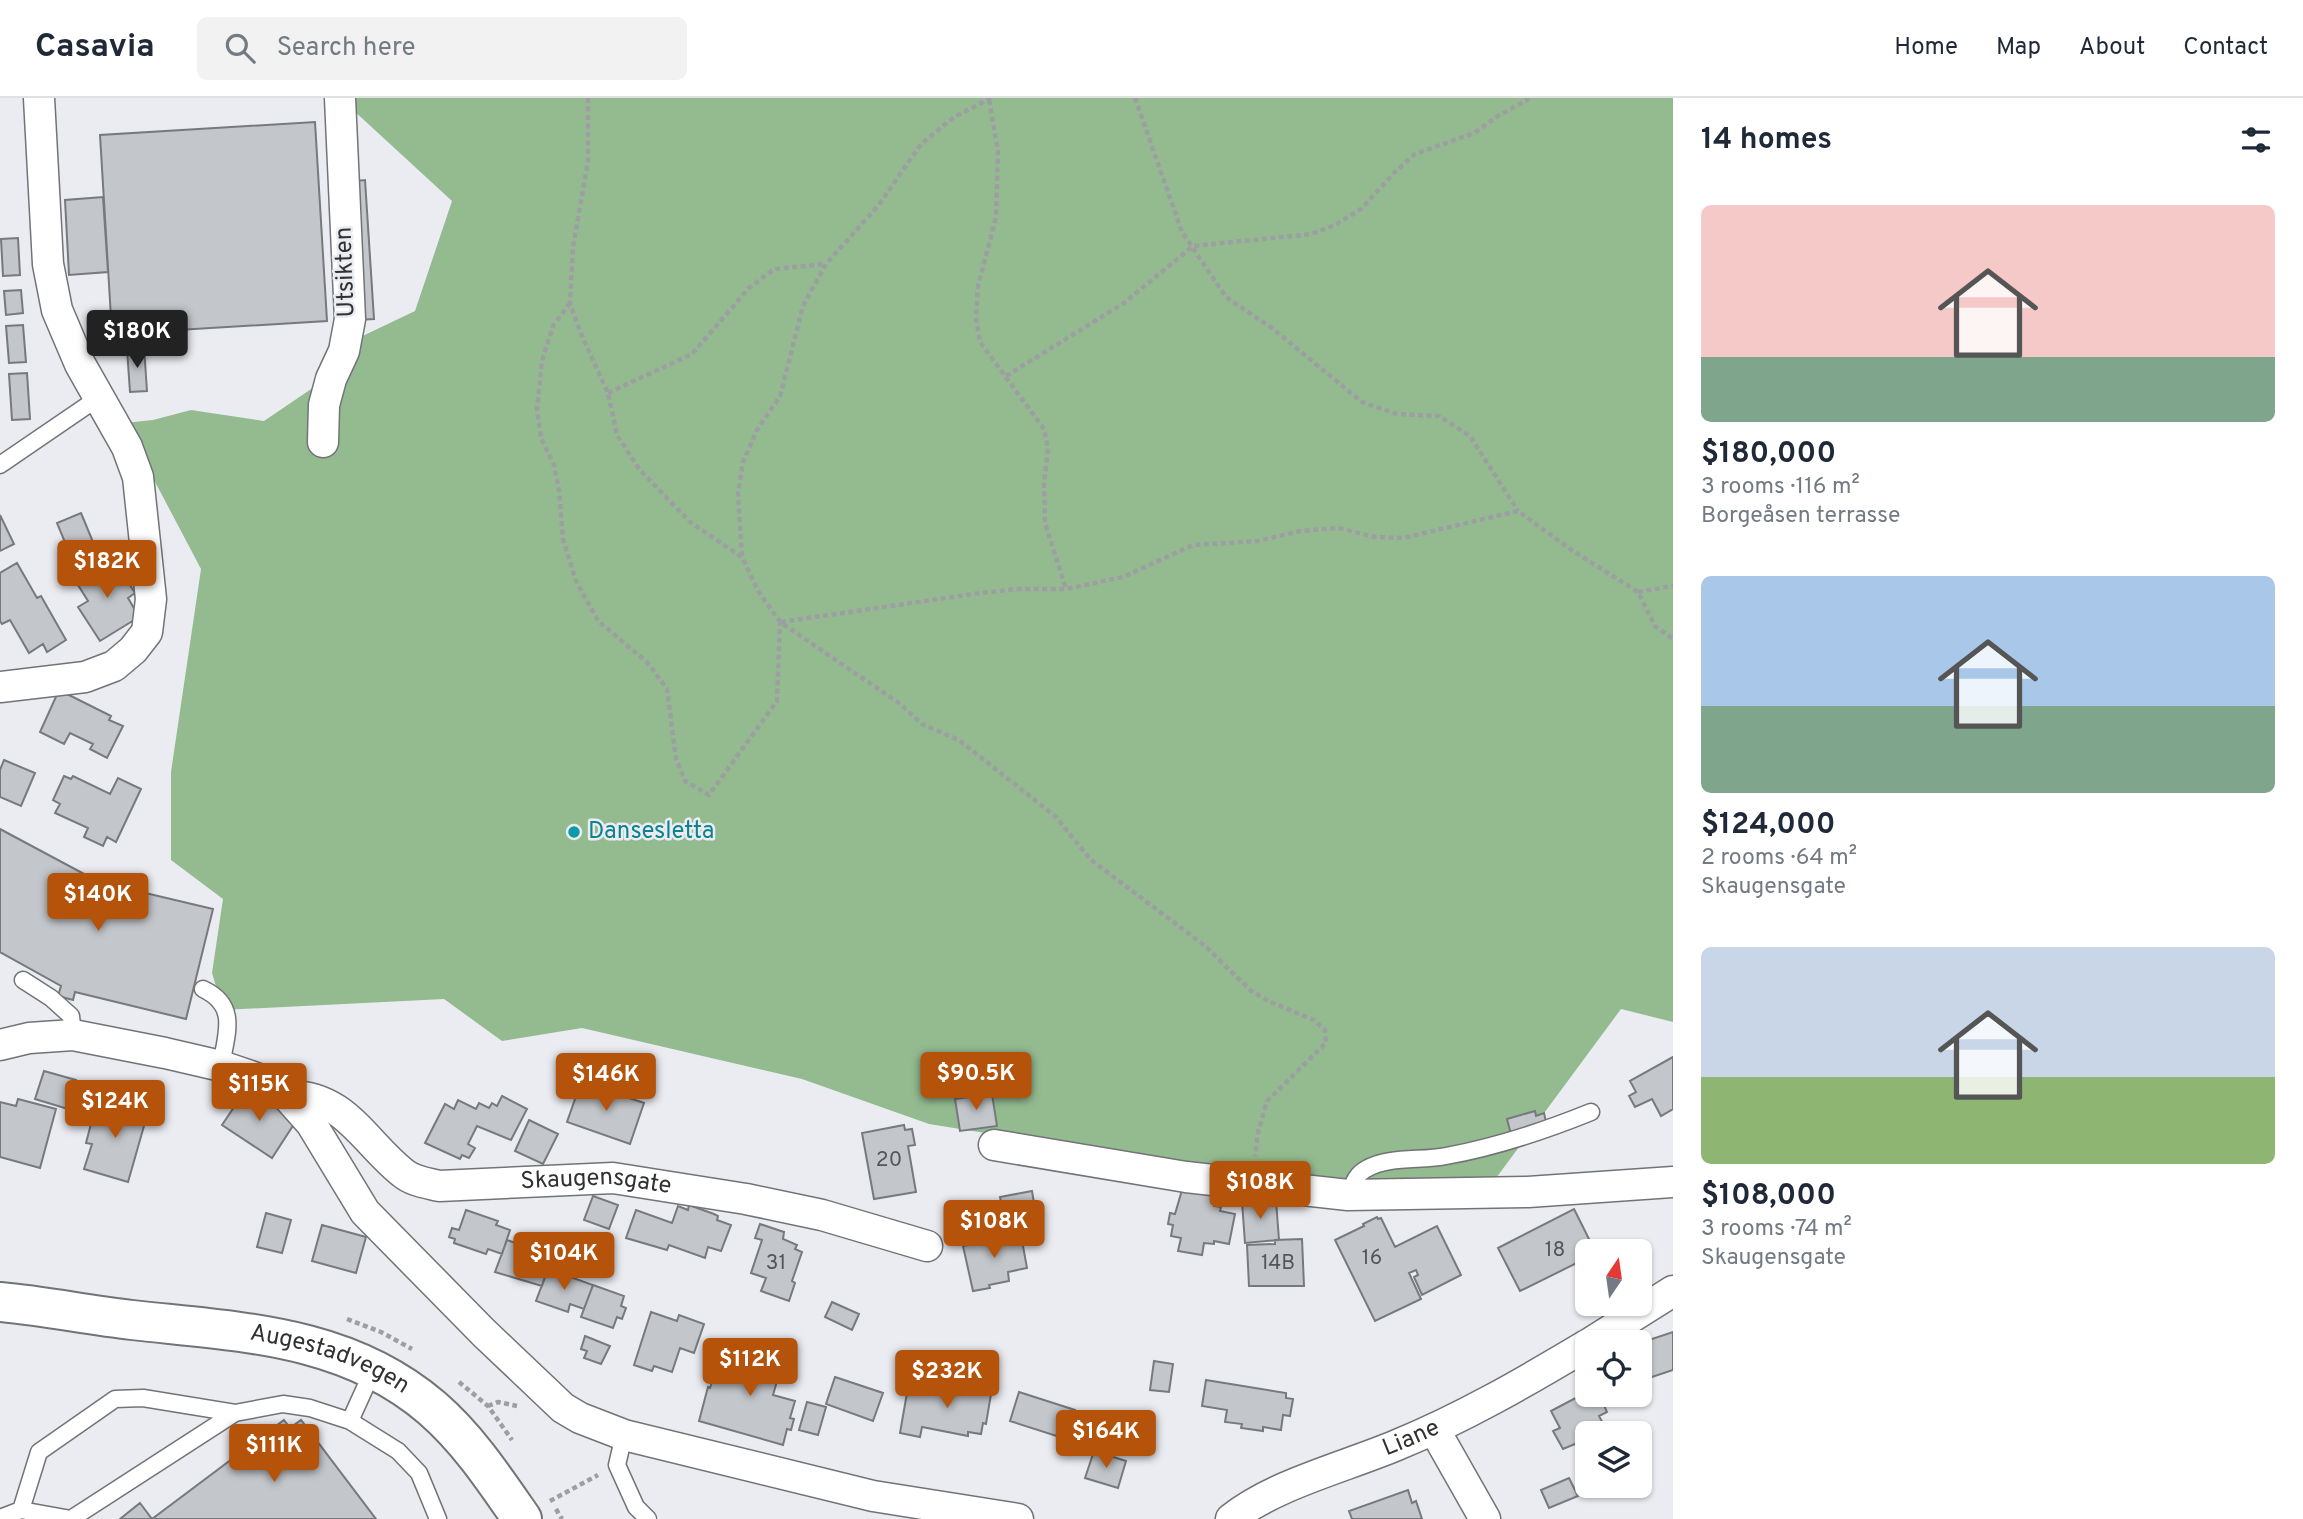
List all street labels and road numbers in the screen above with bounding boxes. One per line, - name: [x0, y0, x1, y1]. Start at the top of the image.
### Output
- street label: Utsikten: [329, 226, 363, 318]
- street label: Skaugensgate: [520, 1163, 673, 1202]
- street label: Augestadvegen: [248, 1319, 415, 1401]
- street label: Liane: [1378, 1413, 1445, 1464]

